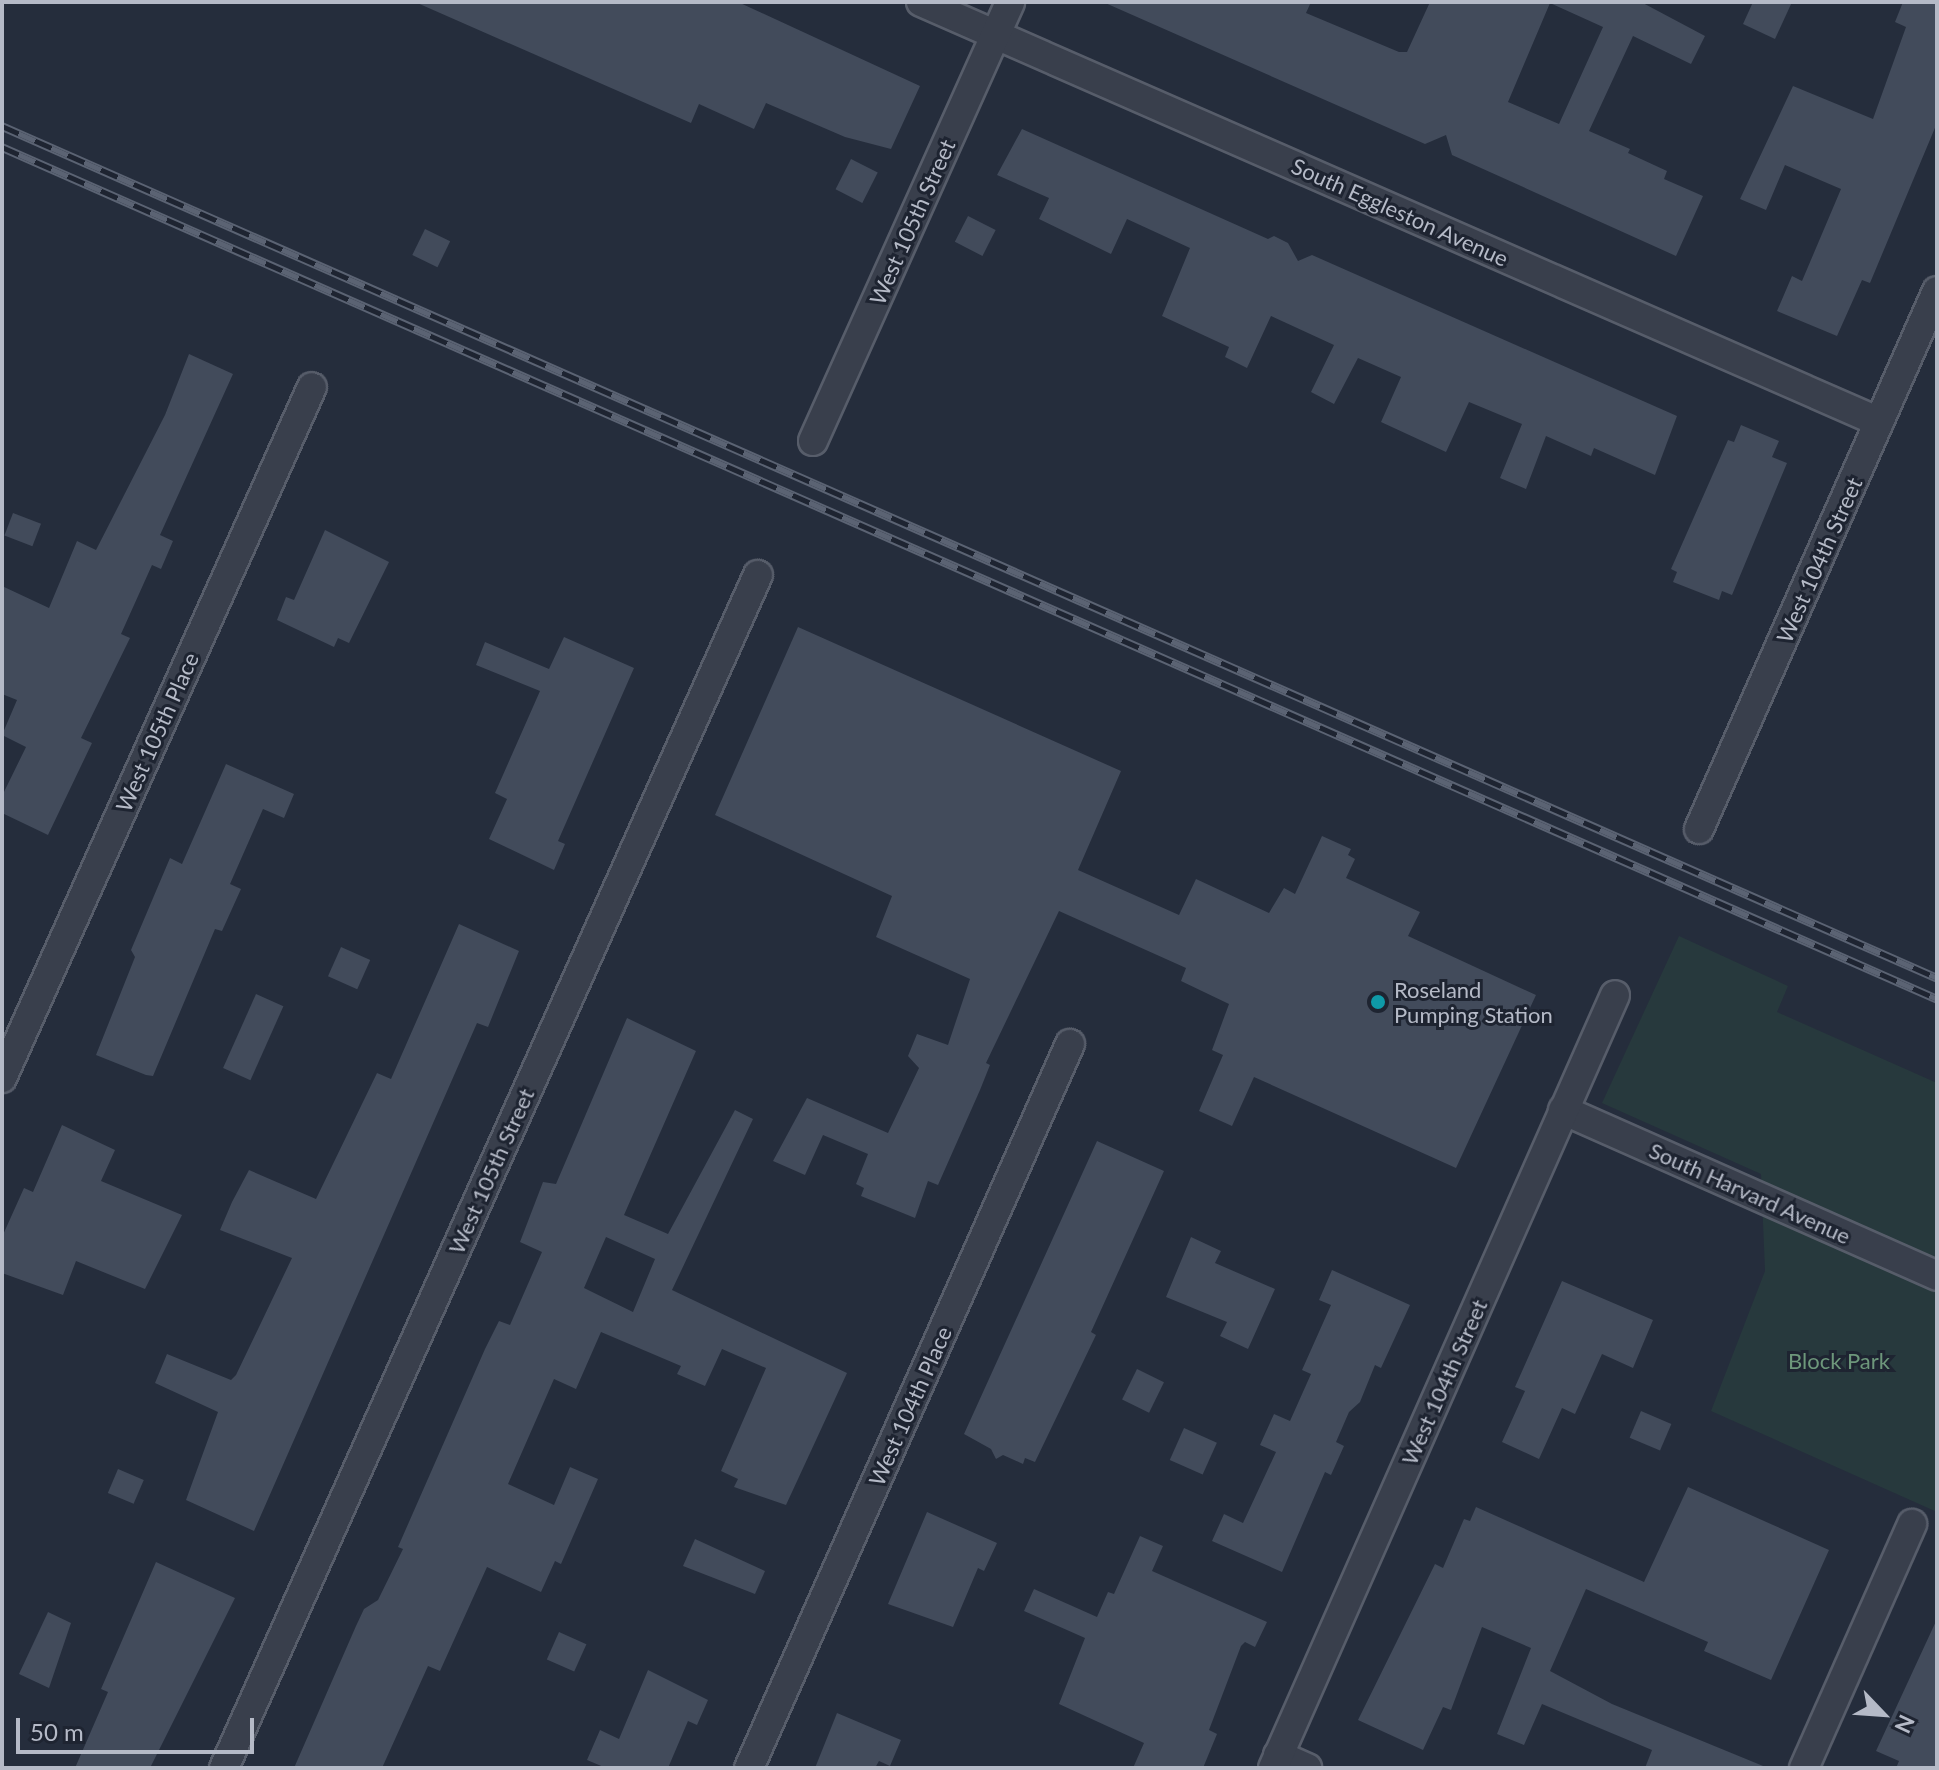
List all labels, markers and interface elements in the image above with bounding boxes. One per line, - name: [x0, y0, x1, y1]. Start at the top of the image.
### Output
- street label: West 105th Street: [864, 135, 960, 309]
- street label: South Eggleston Avenue: [1287, 152, 1513, 272]
- street label: West 104th Street: [1771, 473, 1867, 647]
- street label: West 105th Place: [110, 648, 204, 816]
- place label: Roseland Pumping Station: [1394, 976, 1553, 1028]
- marker: Roseland Pumping Station: [1369, 993, 1387, 1011]
- street label: West 105th Street: [443, 1084, 539, 1258]
- street label: South Harvard Avenue: [1645, 1137, 1855, 1249]
- street label: West 104th Street: [1396, 1295, 1492, 1469]
- street label: West 104th Place: [863, 1322, 957, 1490]
- park label: Block Park: [1788, 1348, 1890, 1374]
- north arrow: [1843, 1674, 1923, 1754]
- scale bar: [20, 1702, 258, 1752]
- text: N: [1889, 1711, 1921, 1738]
- text: 50 m: [30, 1717, 84, 1746]

